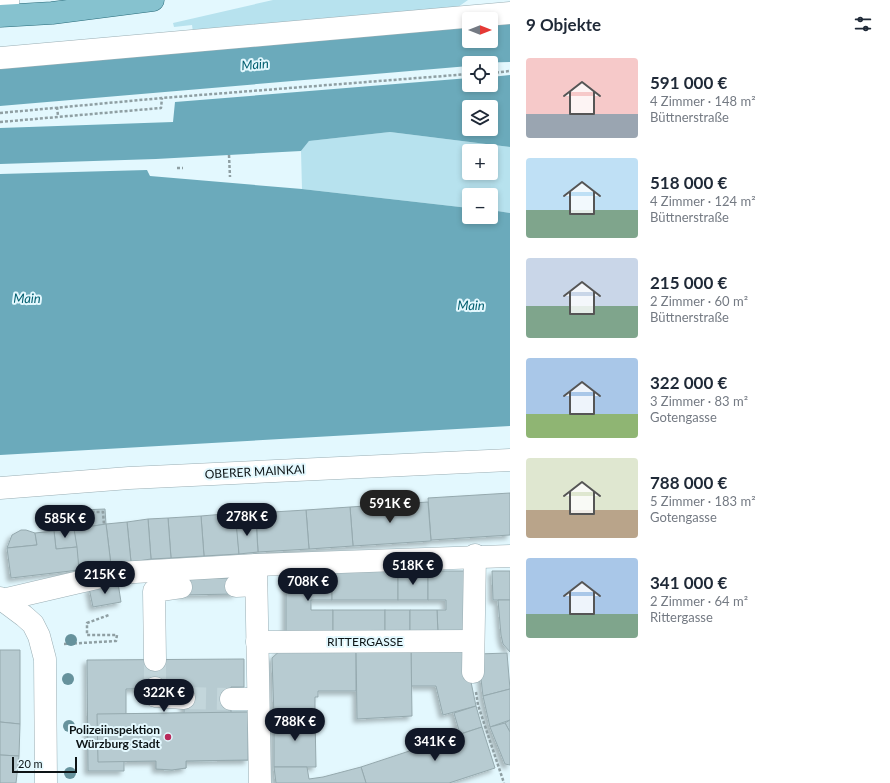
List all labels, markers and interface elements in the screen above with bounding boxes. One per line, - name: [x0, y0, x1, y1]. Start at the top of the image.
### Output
- north arrow: [462, 12, 498, 48]
- map controls: [462, 12, 498, 224]
- icon: filters: [852, 13, 874, 35]
- text: 9 Objekte: [526, 14, 601, 35]
- water label: Main: [241, 55, 270, 73]
- button: locate: [462, 56, 498, 92]
- text: 591 000 €: [650, 72, 727, 93]
- icon: home: [558, 74, 606, 122]
- text: 4 Zimmer · 148 m²: [650, 93, 756, 109]
- button: layers: [462, 100, 498, 136]
- text: Büttnerstraße: [650, 109, 729, 125]
- button: +: [462, 144, 498, 180]
- text: 518 000 €: [650, 172, 727, 193]
- icon: home: [558, 174, 606, 222]
- button: −: [462, 188, 498, 224]
- text: 4 Zimmer · 124 m²: [650, 193, 756, 209]
- text: Büttnerstraße: [650, 209, 729, 225]
- text: 215 000 €: [650, 272, 727, 293]
- icon: home: [558, 274, 606, 322]
- water label: Main: [13, 290, 41, 306]
- text: 2 Zimmer · 60 m²: [650, 293, 748, 309]
- water label: Main: [457, 297, 485, 313]
- text: Büttnerstraße: [650, 309, 729, 325]
- text: 322 000 €: [650, 372, 727, 393]
- icon: home: [558, 374, 606, 422]
- text: 3 Zimmer · 83 m²: [650, 393, 748, 409]
- text: Gotengasse: [650, 409, 717, 425]
- street label: OBERER MAINKAI: [204, 461, 306, 482]
- text: 788 000 €: [650, 472, 727, 493]
- icon: home: [558, 474, 606, 522]
- pin: 591K €: [357, 490, 423, 524]
- text: 5 Zimmer · 183 m²: [650, 493, 756, 509]
- text: 591K €: [369, 495, 411, 511]
- pin: 278K €: [214, 503, 280, 537]
- pin: 585K €: [32, 505, 98, 539]
- text: 278K €: [226, 508, 268, 524]
- text: Gotengasse: [650, 509, 717, 525]
- text: 585K €: [44, 510, 86, 526]
- pin: 518K €: [380, 552, 446, 586]
- text: 518K €: [392, 557, 434, 573]
- pin: 215K €: [72, 561, 138, 595]
- text: 215K €: [84, 566, 126, 582]
- pin: 708K €: [275, 568, 341, 602]
- text: 341 000 €: [650, 572, 727, 593]
- text: 708K €: [287, 573, 329, 589]
- icon: home: [558, 574, 606, 622]
- text: 2 Zimmer · 64 m²: [650, 593, 748, 609]
- text: Rittergasse: [650, 609, 713, 625]
- street label: RITTERGASSE: [327, 634, 403, 649]
- pin: 322K €: [131, 679, 197, 713]
- text: 322K €: [143, 684, 185, 700]
- pin: 788K €: [262, 708, 328, 742]
- text: 788K €: [274, 713, 316, 729]
- place label: Polizeiinspektion Würzburg Stadt: [69, 722, 161, 751]
- pin: 341K €: [402, 728, 468, 762]
- marker: Polizeiinspektion Würzburg Stadt: [163, 732, 173, 742]
- text: 341K €: [414, 733, 456, 749]
- scale bar: [12, 755, 77, 774]
- text: 20 m: [18, 757, 43, 770]

